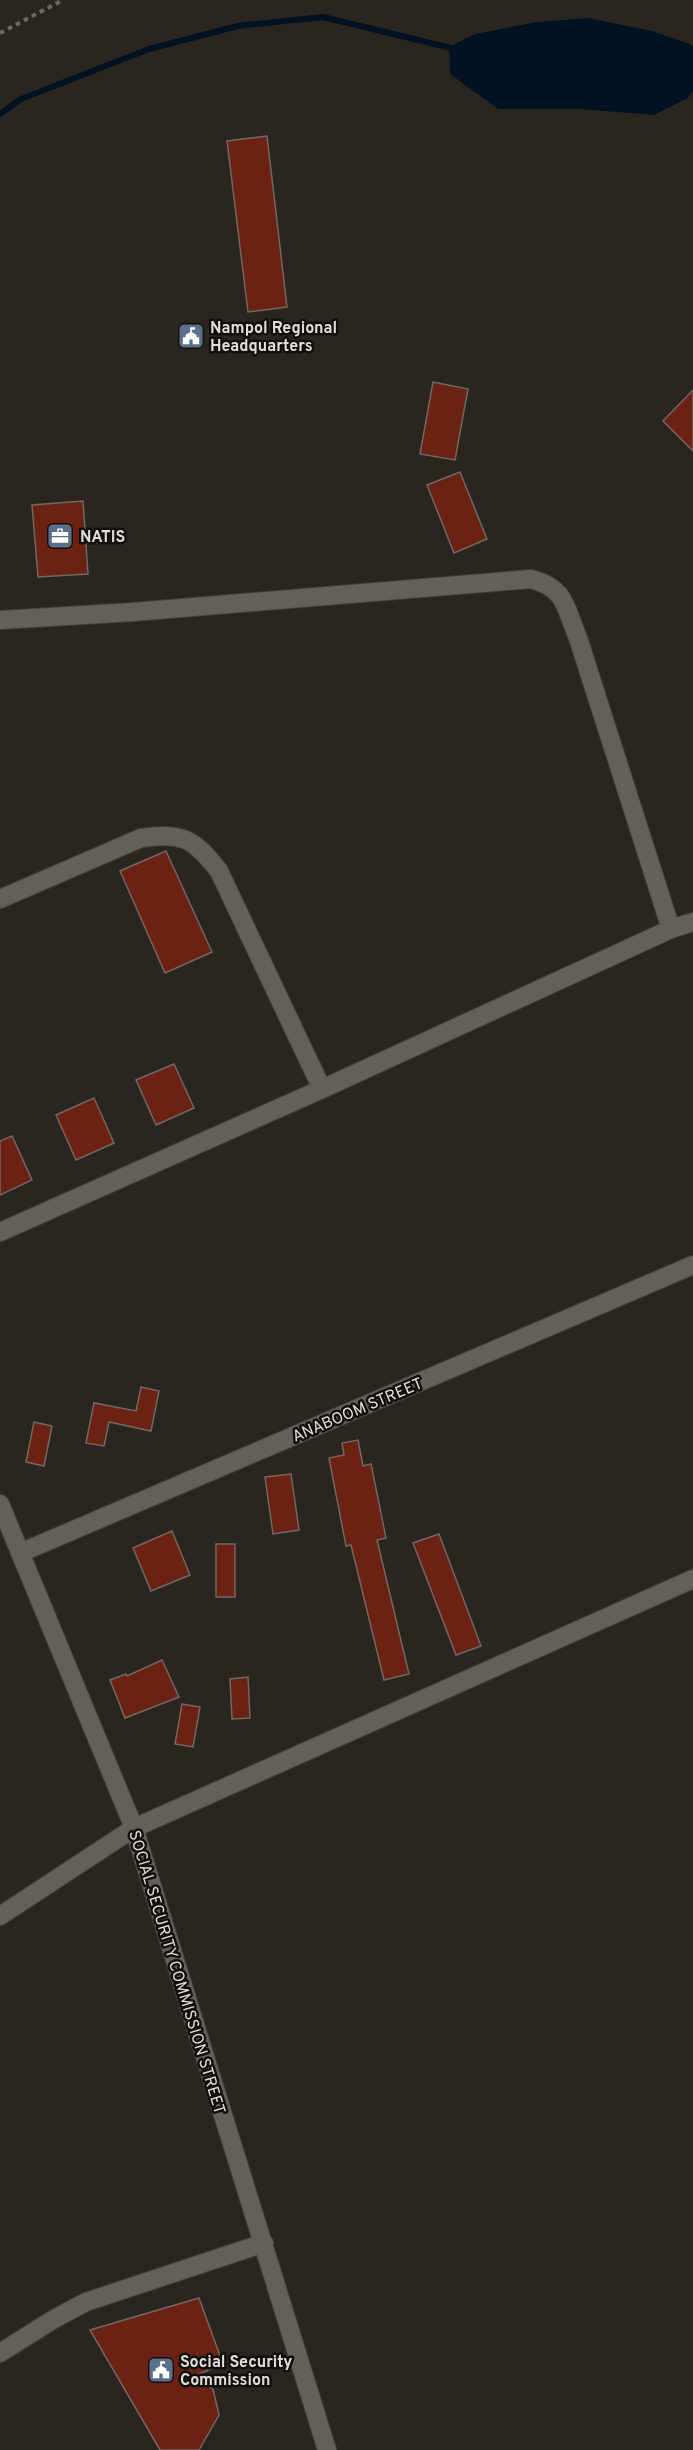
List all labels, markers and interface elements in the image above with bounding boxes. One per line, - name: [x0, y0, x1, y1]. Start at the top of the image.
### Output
- place label: Nampol Regional Headquarters: [210, 319, 337, 357]
- public building icon: Nampol Regional Headquarters: [176, 321, 206, 351]
- office icon: NATIS: [45, 521, 75, 551]
- place label: NATIS: [80, 528, 125, 548]
- street label: ANABOOM STREET: [289, 1374, 426, 1447]
- street label: SOCIAL SECURITY COMMISSION STREET: [123, 1828, 229, 2117]
- place label: Social Security Commission: [180, 2353, 292, 2391]
- public building icon: Social Security Commission: [146, 2355, 176, 2385]

